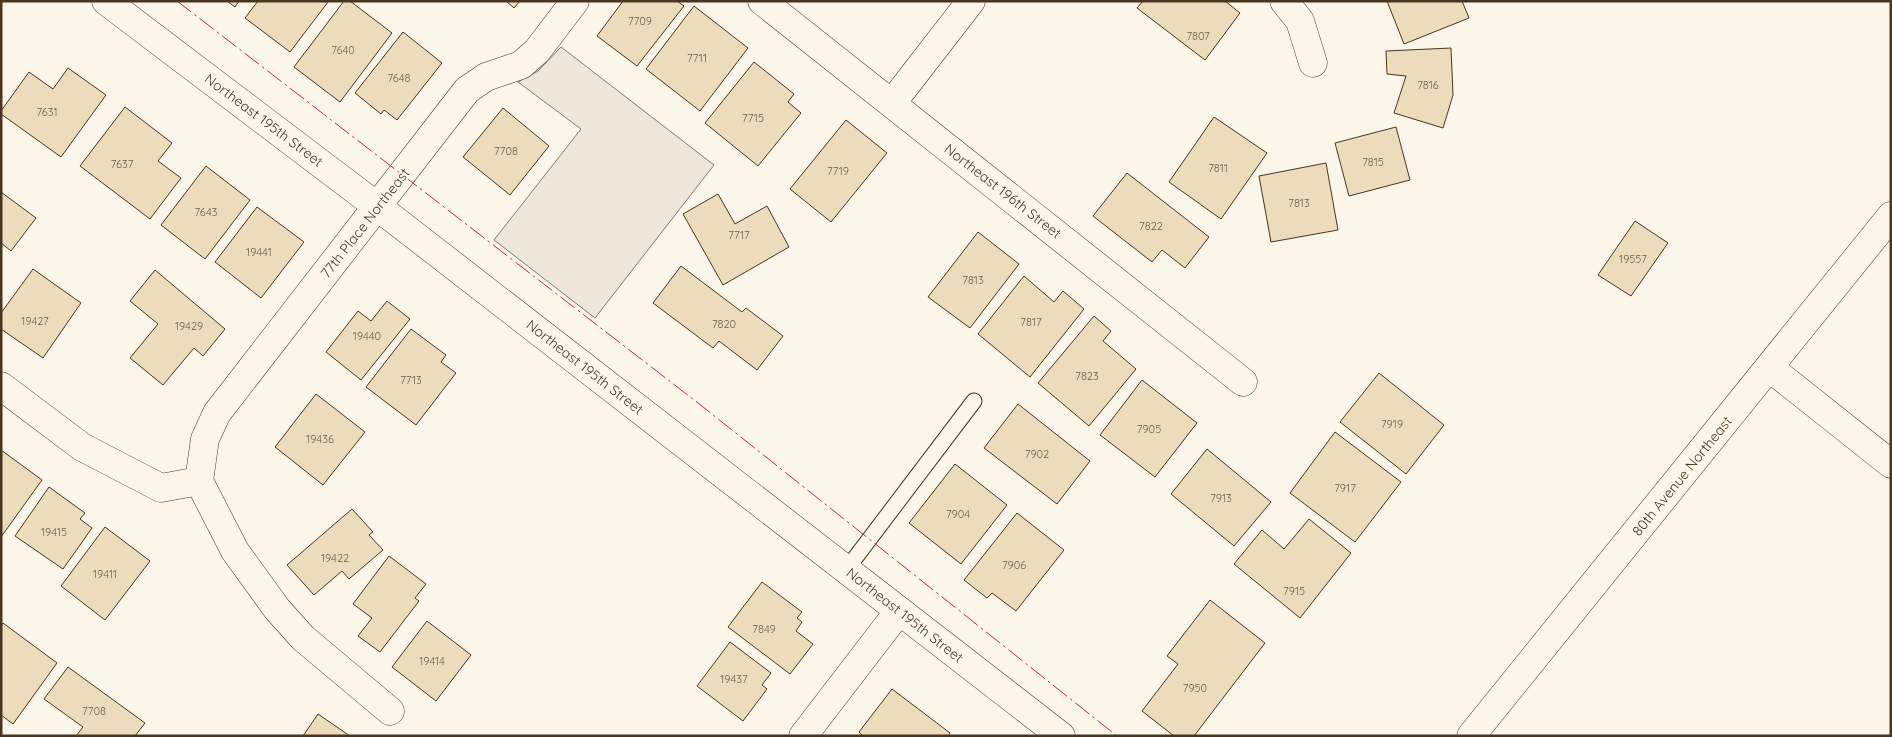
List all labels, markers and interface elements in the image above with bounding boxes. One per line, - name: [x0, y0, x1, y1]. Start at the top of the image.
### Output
- house number: 7709: [628, 14, 652, 28]
- house number: 7807: [1186, 29, 1210, 43]
- house number: 7640: [331, 43, 355, 57]
- house number: 7711: [687, 51, 707, 65]
- street label: Northeast 195th Street: [201, 70, 327, 171]
- house number: 7648: [387, 71, 411, 85]
- house number: 7816: [1417, 78, 1439, 92]
- house number: 7631: [36, 105, 58, 119]
- house number: 7715: [742, 111, 764, 125]
- street label: Northeast 196th Street: [941, 140, 1065, 242]
- house number: 7708: [494, 144, 518, 158]
- house number: 7815: [1362, 155, 1384, 169]
- house number: 7637: [111, 157, 134, 171]
- house number: 7811: [1208, 161, 1228, 175]
- street label: 77th Place Northeast: [317, 164, 414, 282]
- house number: 7719: [827, 164, 849, 178]
- house number: 7813: [1288, 196, 1310, 210]
- house number: 7643: [195, 205, 218, 219]
- house number: 7822: [1139, 219, 1163, 233]
- house number: 7717: [728, 228, 750, 242]
- house number: 19441: [246, 245, 272, 259]
- house number: 19557: [1619, 252, 1647, 266]
- house number: 7813: [962, 273, 984, 287]
- house number: 19427: [21, 314, 49, 328]
- house number: 7817: [1020, 315, 1042, 329]
- street label: Northeast 195th Street: [523, 316, 647, 418]
- house number: 7820: [712, 317, 736, 331]
- house number: 19429: [175, 319, 203, 333]
- house number: 19440: [353, 329, 381, 343]
- house number: 7823: [1075, 369, 1099, 383]
- house number: 7713: [400, 373, 422, 387]
- street label: 80th Avenue Northeast: [1628, 412, 1736, 539]
- house number: 7919: [1381, 417, 1403, 431]
- house number: 7905: [1137, 422, 1161, 436]
- house number: 19436: [306, 432, 334, 446]
- house number: 7902: [1025, 447, 1049, 461]
- house number: 7917: [1334, 481, 1356, 495]
- house number: 7913: [1210, 491, 1232, 505]
- house number: 7904: [946, 507, 970, 521]
- house number: 19415: [41, 525, 67, 539]
- house number: 19422: [321, 551, 349, 565]
- house number: 7906: [1002, 558, 1026, 572]
- street label: Northeast 195th Street: [843, 564, 967, 666]
- house number: 19411: [93, 567, 117, 581]
- house number: 7915: [1283, 584, 1305, 598]
- house number: 7849: [752, 622, 776, 636]
- house number: 19414: [419, 654, 445, 668]
- house number: 19437: [720, 672, 748, 686]
- house number: 7950: [1183, 681, 1207, 695]
- house number: 7708: [82, 704, 106, 718]

